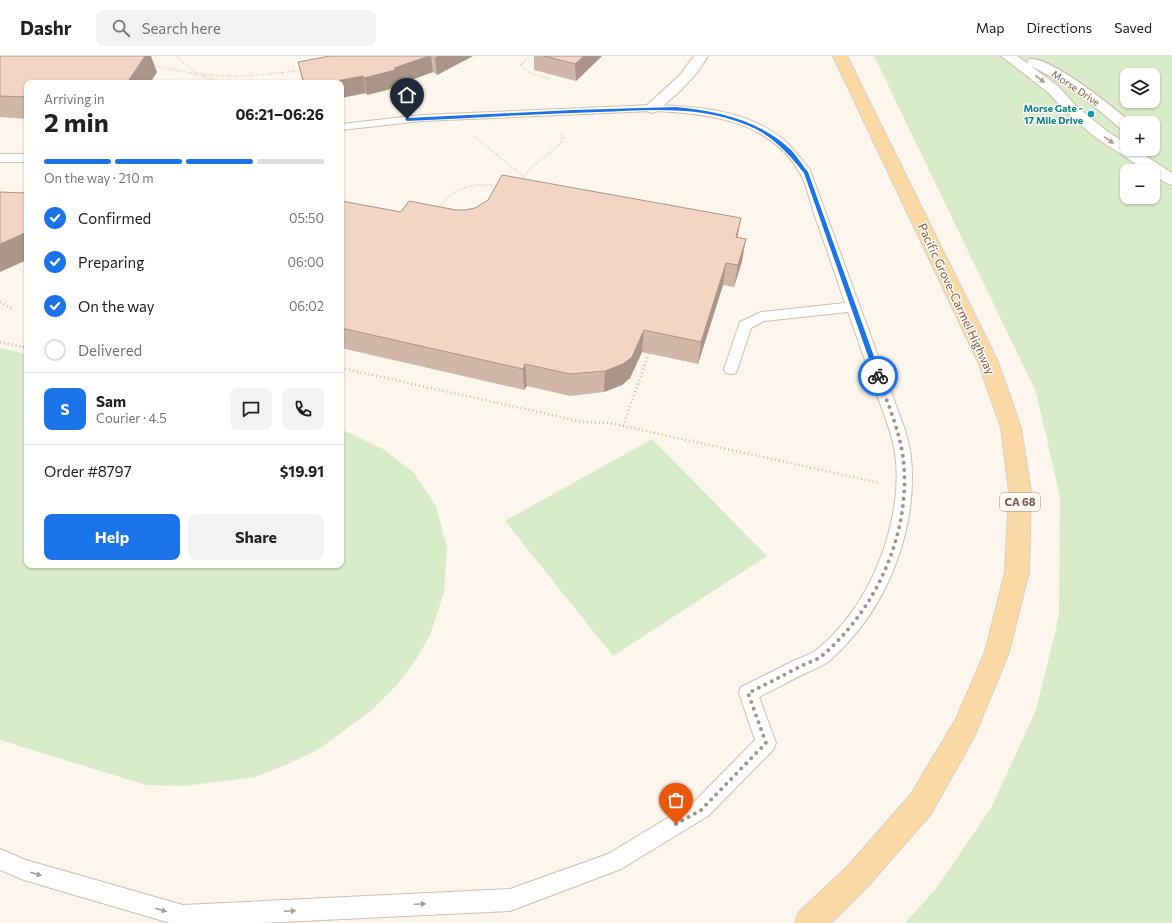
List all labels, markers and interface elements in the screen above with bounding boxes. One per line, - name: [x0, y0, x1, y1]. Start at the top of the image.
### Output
- search box: [96, 10, 376, 46]
- text: Dashr: [20, 16, 72, 39]
- icon: search: [110, 17, 132, 39]
- text: Search here: [142, 19, 221, 37]
- text: Map: [976, 19, 1005, 36]
- text: Directions: [1027, 19, 1092, 36]
- text: Saved: [1114, 19, 1152, 36]
- street label: Morse Drive: [1050, 68, 1102, 108]
- map controls: [1120, 68, 1160, 204]
- button: layers: [1120, 68, 1160, 108]
- one-way arrow: [1034, 74, 1045, 83]
- pin: [390, 78, 424, 119]
- icon: home: [396, 84, 418, 106]
- text: Arriving in: [44, 91, 104, 107]
- place label: Morse Gate - 17 Mile Drive: [1023, 102, 1083, 126]
- text: 06:21–06:26: [235, 105, 324, 123]
- text: 2 min: [44, 106, 109, 137]
- marker: Morse Gate - 17 Mile Drive: [1086, 109, 1096, 119]
- button: +: [1120, 116, 1160, 156]
- one-way arrow: [1104, 136, 1114, 144]
- button: −: [1120, 164, 1160, 204]
- text: On the way · 210 m: [44, 170, 153, 186]
- icon: check: [44, 207, 66, 229]
- text: Confirmed: [78, 209, 151, 227]
- text: 05:50: [289, 210, 324, 226]
- street label: Pacific Grove-Carmel Highway: [916, 221, 998, 376]
- icon: check: [44, 251, 66, 273]
- text: Preparing: [78, 253, 144, 271]
- text: 06:00: [288, 254, 324, 270]
- icon: check: [44, 295, 66, 317]
- text: On the way: [78, 297, 155, 315]
- text: 06:02: [289, 298, 324, 314]
- text: Delivered: [78, 341, 142, 359]
- courier: [858, 356, 898, 396]
- icon: bike: [867, 365, 889, 387]
- button: chat: [230, 388, 272, 430]
- button: phone: [282, 388, 324, 430]
- text: Sam: [96, 392, 126, 410]
- text: S: [60, 400, 70, 418]
- text: Courier · 4.5: [96, 410, 167, 426]
- text: Order #8797: [44, 462, 132, 480]
- text: $19.91: [280, 462, 324, 480]
- road number: CA 68: [1000, 493, 1040, 511]
- button: Help: [44, 514, 180, 560]
- button: Share: [188, 514, 324, 560]
- pin: [659, 783, 693, 824]
- icon: bag: [665, 789, 687, 811]
- one-way arrow: [30, 871, 42, 877]
- one-way arrow: [414, 901, 426, 908]
- one-way arrow: [155, 907, 167, 913]
- one-way arrow: [284, 908, 297, 914]

